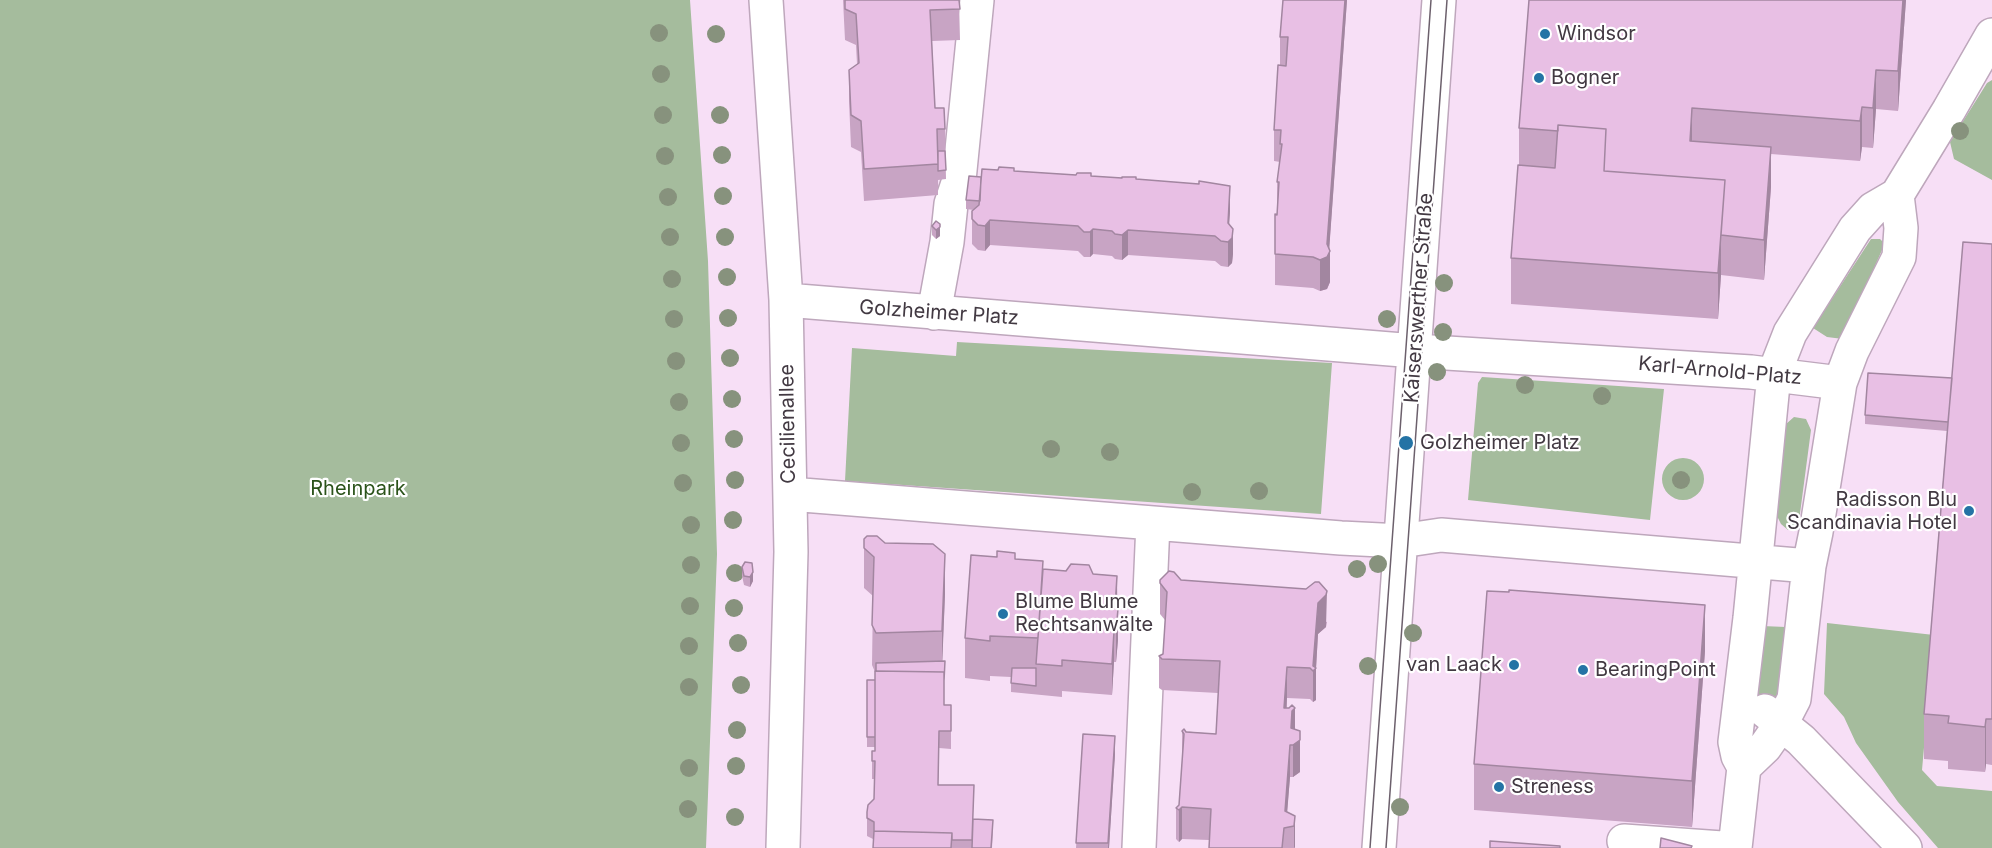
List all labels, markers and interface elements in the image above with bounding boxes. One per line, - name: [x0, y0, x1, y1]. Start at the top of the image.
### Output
- place label: Windsor: [1557, 22, 1636, 46]
- marker: Windsor: [1538, 27, 1552, 41]
- place label: Bogner: [1551, 66, 1619, 90]
- marker: Bogner: [1532, 71, 1546, 85]
- street label: Kaiserswerther Straße: [1400, 192, 1438, 404]
- street label: Golzheimer Platz: [858, 295, 1020, 331]
- street label: Karl-Arnold-Platz: [1637, 352, 1803, 390]
- street label: Cecilienallee: [775, 364, 801, 484]
- place label: Golzheimer Platz: [1420, 431, 1580, 455]
- marker: Golzheimer Platz: [1397, 434, 1415, 452]
- park label: Rheinpark: [310, 477, 406, 501]
- place label: Radisson Blu Scandinavia Hotel: [1787, 488, 1957, 535]
- marker: Radisson Blu Scandinavia Hotel: [1962, 504, 1976, 518]
- place label: Blume Blume Rechtsanwälte: [1015, 590, 1153, 637]
- marker: Blume Blume Rechtsanwälte: [996, 607, 1010, 621]
- place label: van Laack: [1406, 653, 1502, 677]
- marker: van Laack: [1507, 658, 1521, 672]
- place label: BearingPoint: [1595, 658, 1716, 682]
- marker: BearingPoint: [1576, 663, 1590, 677]
- place label: Streness: [1511, 775, 1594, 799]
- marker: Streness: [1492, 780, 1506, 794]

